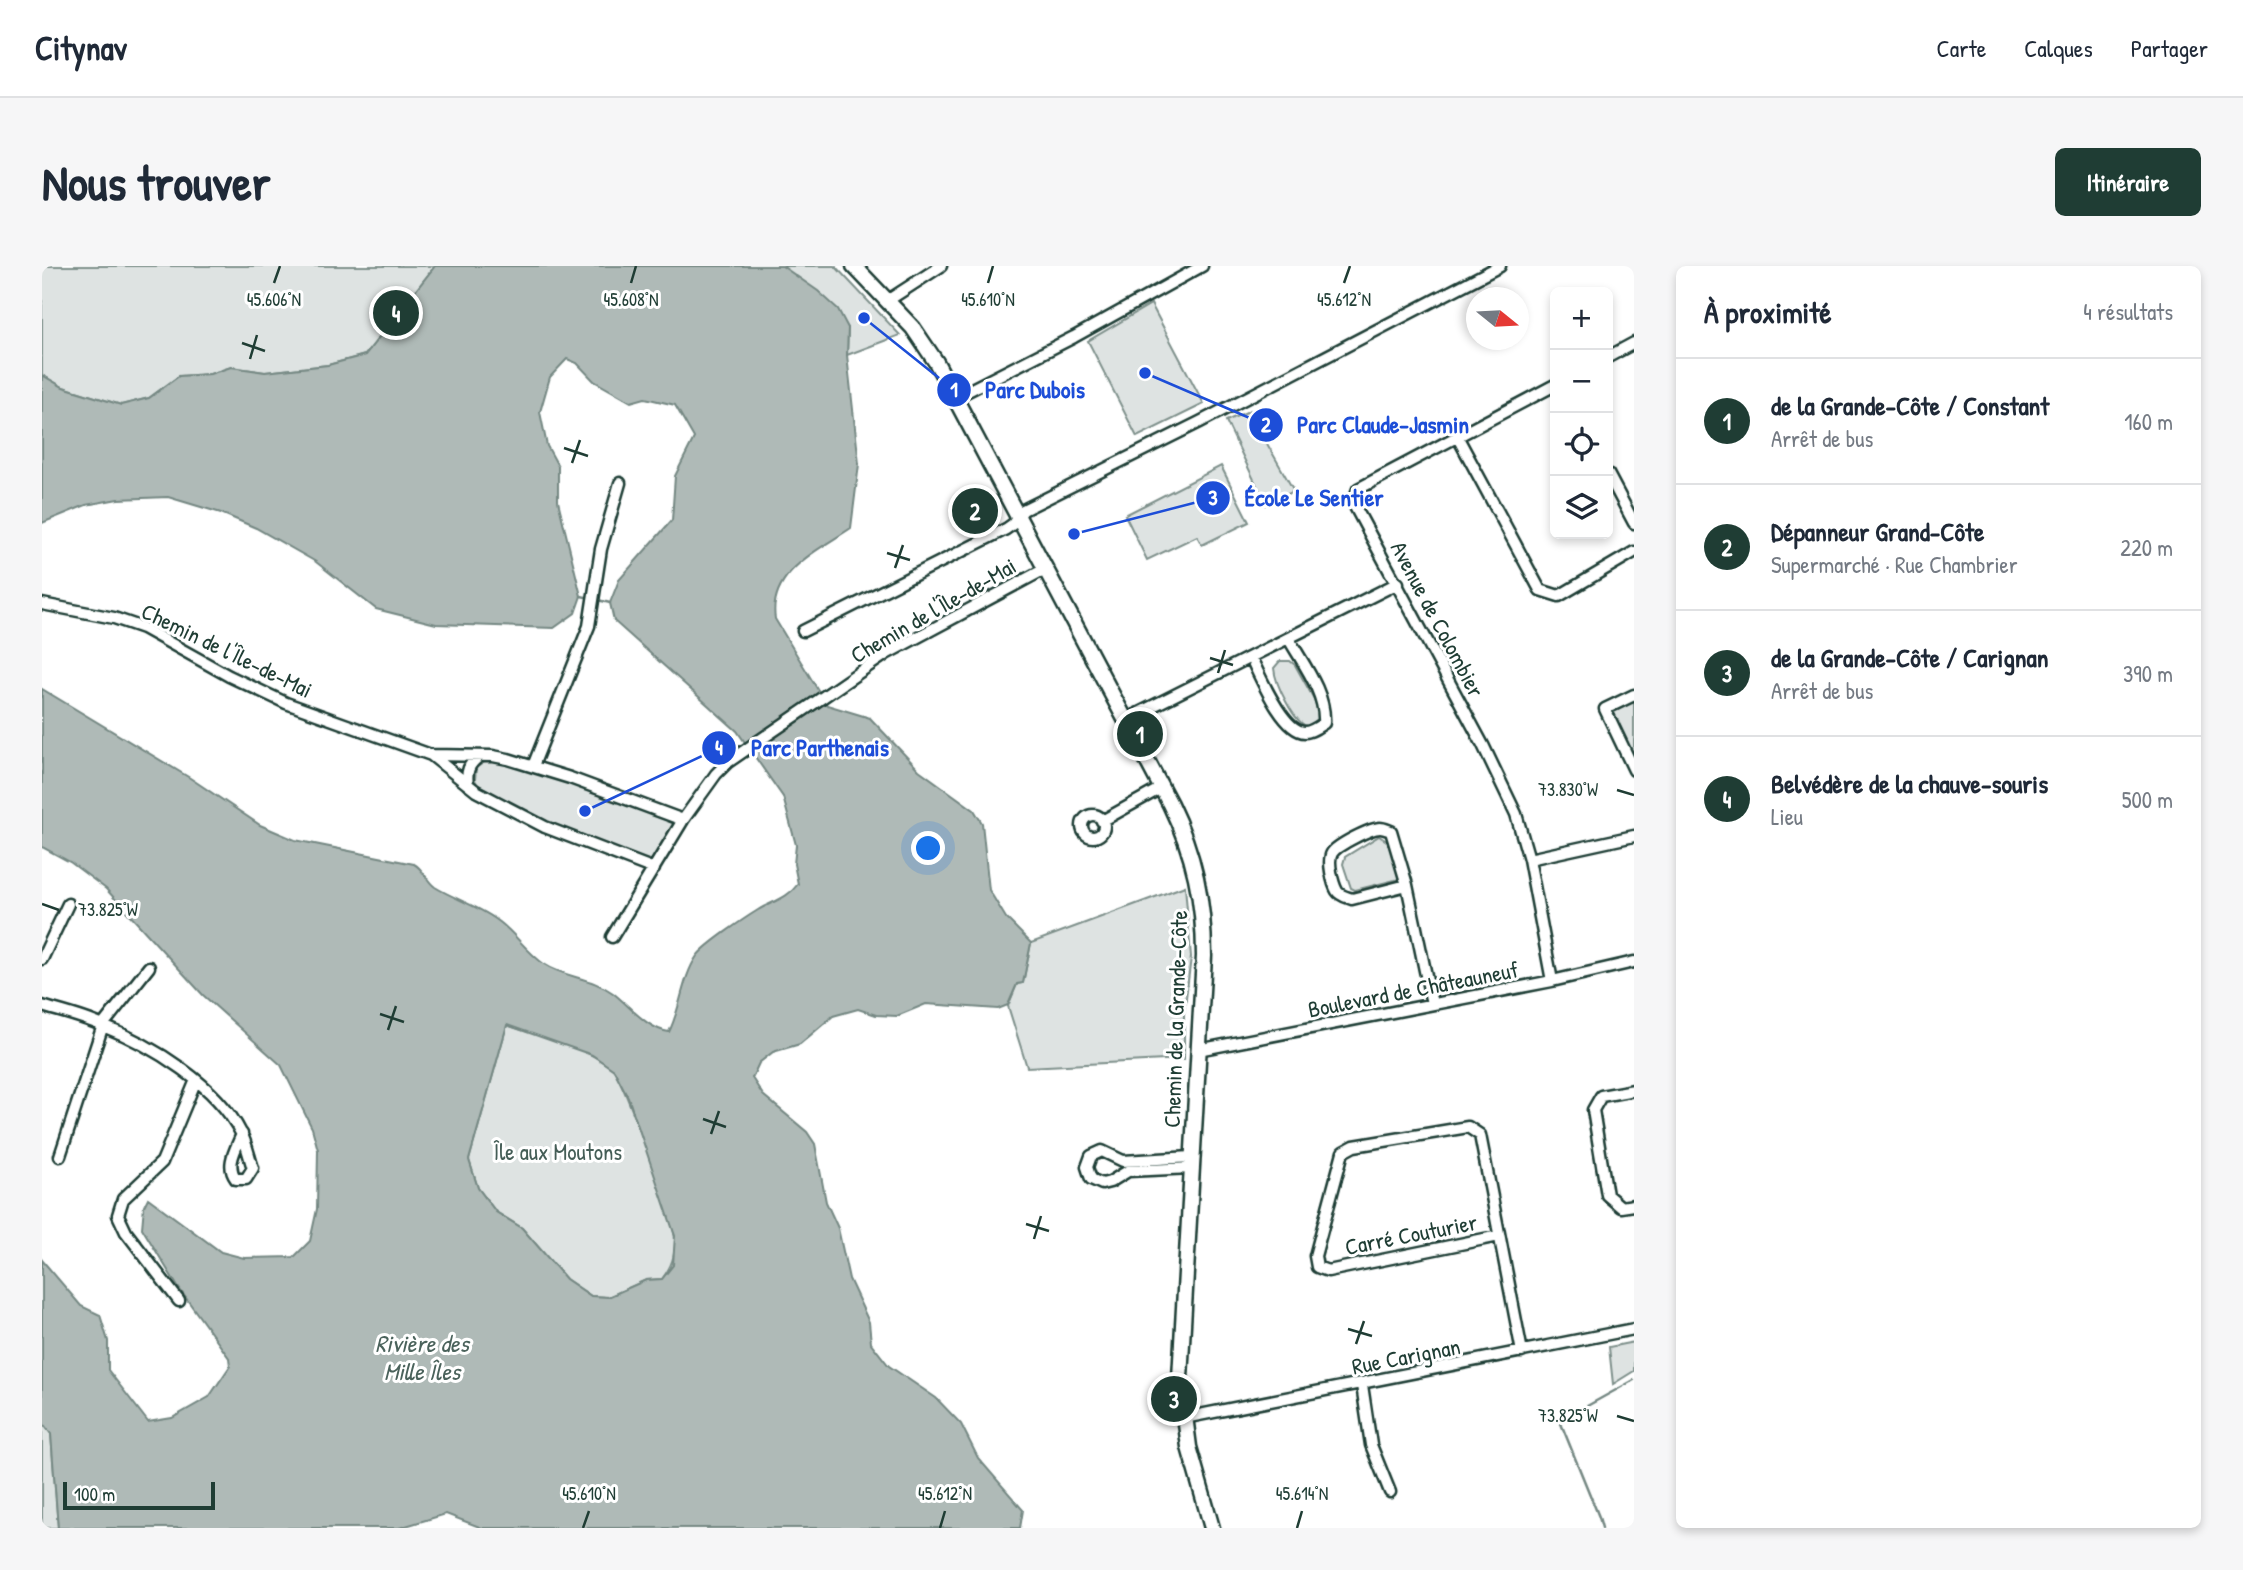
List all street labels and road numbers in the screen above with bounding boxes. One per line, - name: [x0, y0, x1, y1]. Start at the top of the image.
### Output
- street label: Avenue de Colombier: [1384, 536, 1492, 703]
- street label: Chemin de l'Île-de-Mai: [845, 550, 1021, 670]
- street label: Chemin de l'Île-de-Mai: [136, 595, 318, 705]
- street label: Chemin de la Grande-Côte: [1156, 910, 1194, 1128]
- street label: Boulevard de Châteauneuf: [1305, 953, 1522, 1025]
- street label: Carré Couturier: [1342, 1206, 1480, 1262]
- street label: Rue Carignan: [1349, 1330, 1463, 1382]

